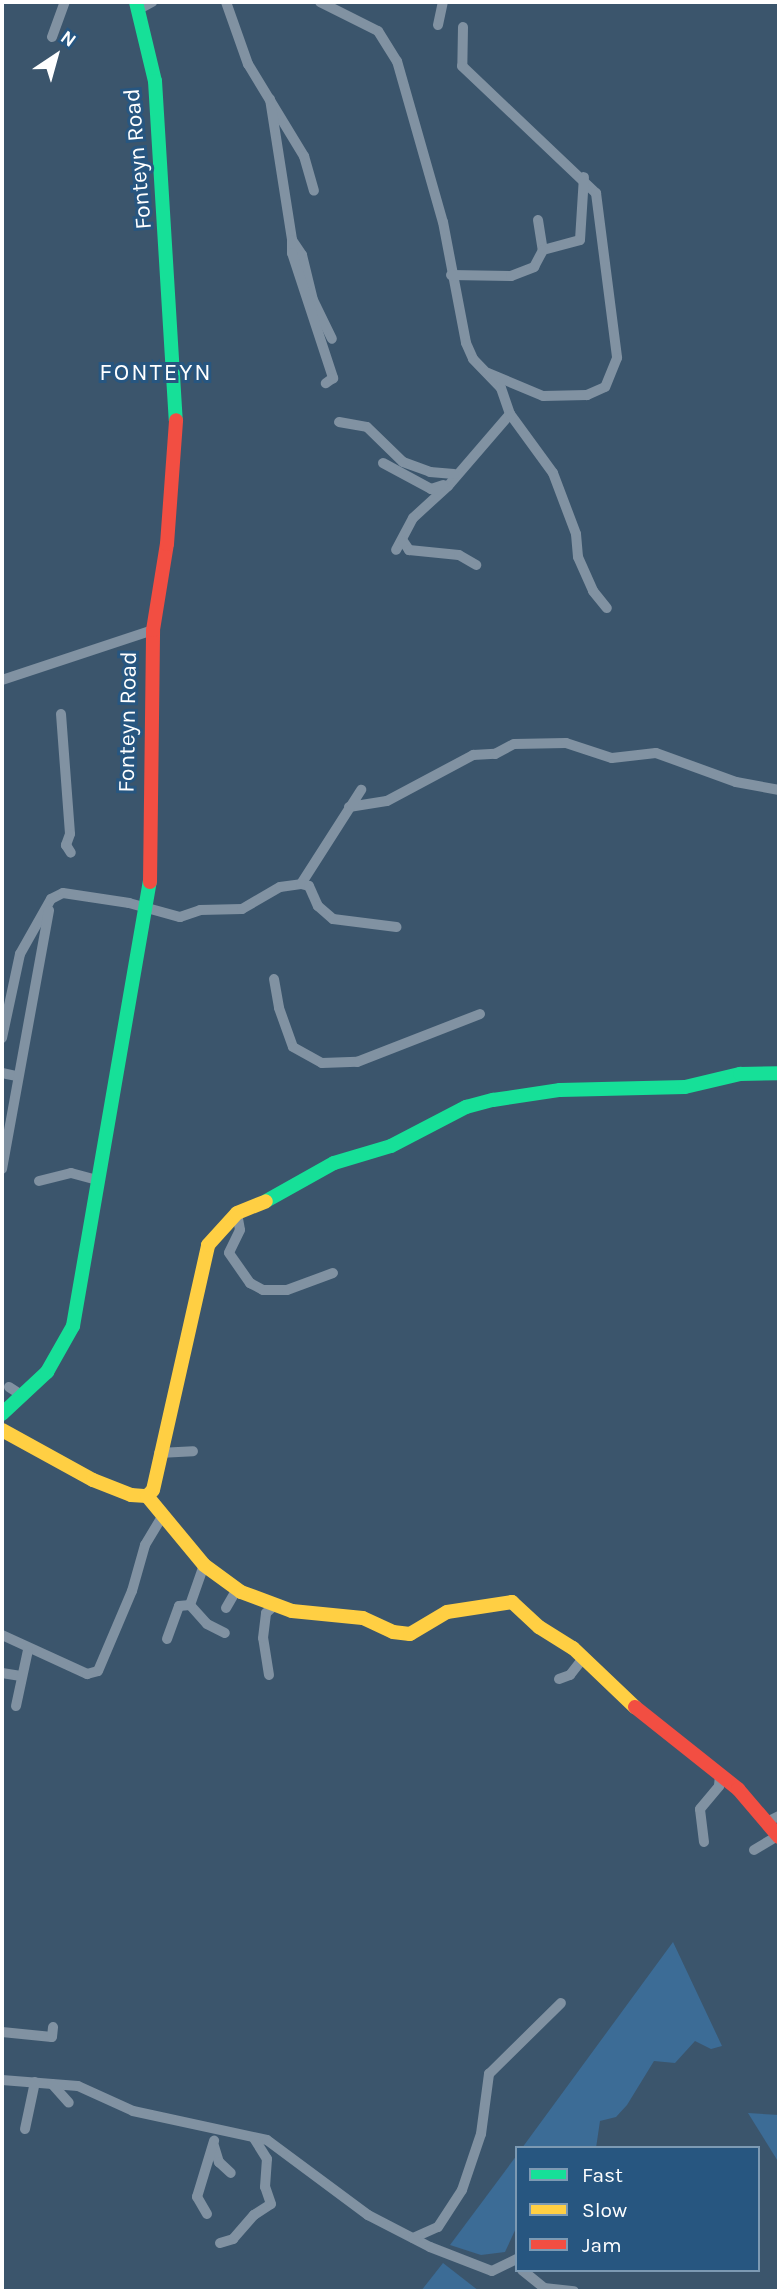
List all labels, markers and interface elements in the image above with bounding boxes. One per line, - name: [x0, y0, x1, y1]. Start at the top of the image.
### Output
- north arrow: [21, 21, 91, 91]
- text: N: [56, 26, 80, 52]
- street label: Fonteyn Road: [118, 87, 158, 231]
- district label: FONTEYN: [100, 359, 212, 387]
- street label: Fonteyn Road: [113, 651, 143, 793]
- legend: [515, 2146, 760, 2272]
- text: Fast: [582, 2163, 623, 2187]
- text: Slow: [582, 2198, 627, 2222]
- text: Jam: [582, 2233, 622, 2257]

